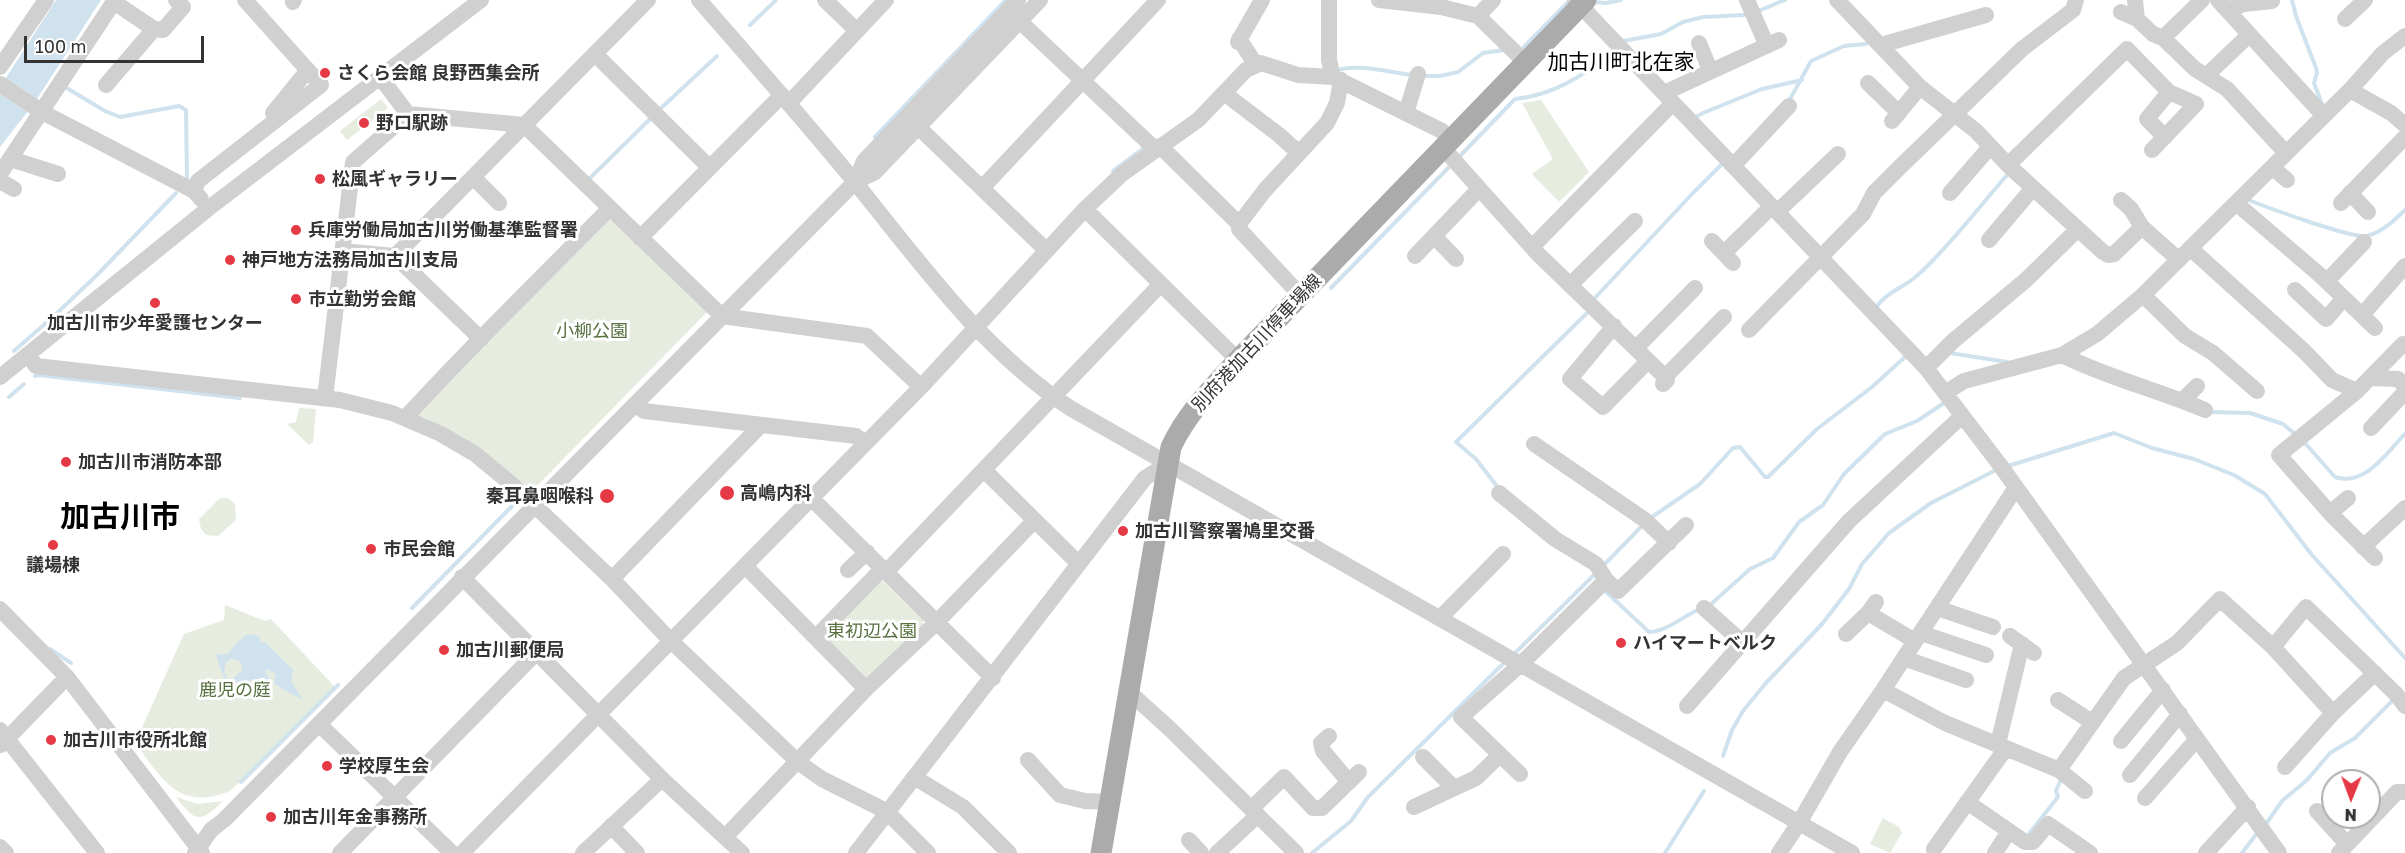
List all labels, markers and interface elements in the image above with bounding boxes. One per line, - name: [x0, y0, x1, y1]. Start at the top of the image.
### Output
- scale bar: [27, 24, 207, 62]
- text: 100 m: [35, 35, 86, 57]
- district label: 加古川町北在家: [1548, 49, 1694, 75]
- place label: さくら会館 良野西集会所: [337, 62, 539, 84]
- marker: さくら会館 良野西集会所: [318, 66, 332, 80]
- place label: 野口駅跡: [376, 112, 448, 134]
- marker: 野口駅跡: [357, 116, 371, 130]
- place label: 松風ギャラリー: [332, 168, 458, 190]
- marker: 松風ギャラリー: [313, 172, 327, 186]
- place label: 兵庫労働局加古川労働基準監督署: [308, 219, 578, 241]
- marker: 兵庫労働局加古川労働基準監督署: [289, 223, 303, 237]
- place label: 神戸地方法務局加古川支局: [242, 249, 458, 271]
- marker: 神戸地方法務局加古川支局: [223, 253, 237, 267]
- street label: 別府港加古川停車場線: [1188, 270, 1326, 416]
- place label: 市立勤労会館: [308, 288, 416, 310]
- marker: 市立勤労会館: [289, 292, 303, 306]
- marker: 加古川市少年愛護センター: [148, 296, 162, 310]
- place label: 加古川市少年愛護センター: [47, 312, 263, 334]
- park label: 小柳公園: [556, 320, 628, 342]
- place label: 加古川市消防本部: [78, 451, 222, 473]
- marker: 加古川市消防本部: [59, 455, 73, 469]
- place label: 高嶋内科: [740, 482, 812, 504]
- marker: 高嶋内科: [718, 484, 736, 502]
- place label: 秦耳鼻咽喉科: [486, 485, 594, 507]
- marker: 秦耳鼻咽喉科: [598, 487, 616, 505]
- district label: 加古川市: [60, 499, 180, 535]
- place label: 加古川警察署鳩里交番: [1135, 520, 1315, 542]
- marker: 加古川警察署鳩里交番: [1116, 524, 1130, 538]
- marker: 議場棟: [46, 538, 60, 552]
- place label: 市民会館: [383, 538, 455, 560]
- marker: 市民会館: [364, 542, 378, 556]
- place label: 議場棟: [26, 554, 80, 576]
- park label: 東初辺公園: [827, 620, 917, 642]
- place label: ハイマートベルク: [1633, 632, 1777, 654]
- marker: ハイマートベルク: [1614, 636, 1628, 650]
- place label: 加古川郵便局: [456, 639, 564, 661]
- marker: 加古川郵便局: [437, 643, 451, 657]
- park label: 鹿児の庭: [199, 679, 271, 701]
- place label: 加古川市役所北館: [63, 729, 207, 751]
- marker: 加古川市役所北館: [44, 733, 58, 747]
- place label: 学校厚生会: [339, 755, 429, 777]
- marker: 学校厚生会: [320, 759, 334, 773]
- north arrow: [2321, 769, 2381, 829]
- text: N: [2344, 805, 2357, 825]
- place label: 加古川年金事務所: [283, 806, 427, 828]
- marker: 加古川年金事務所: [264, 810, 278, 824]

